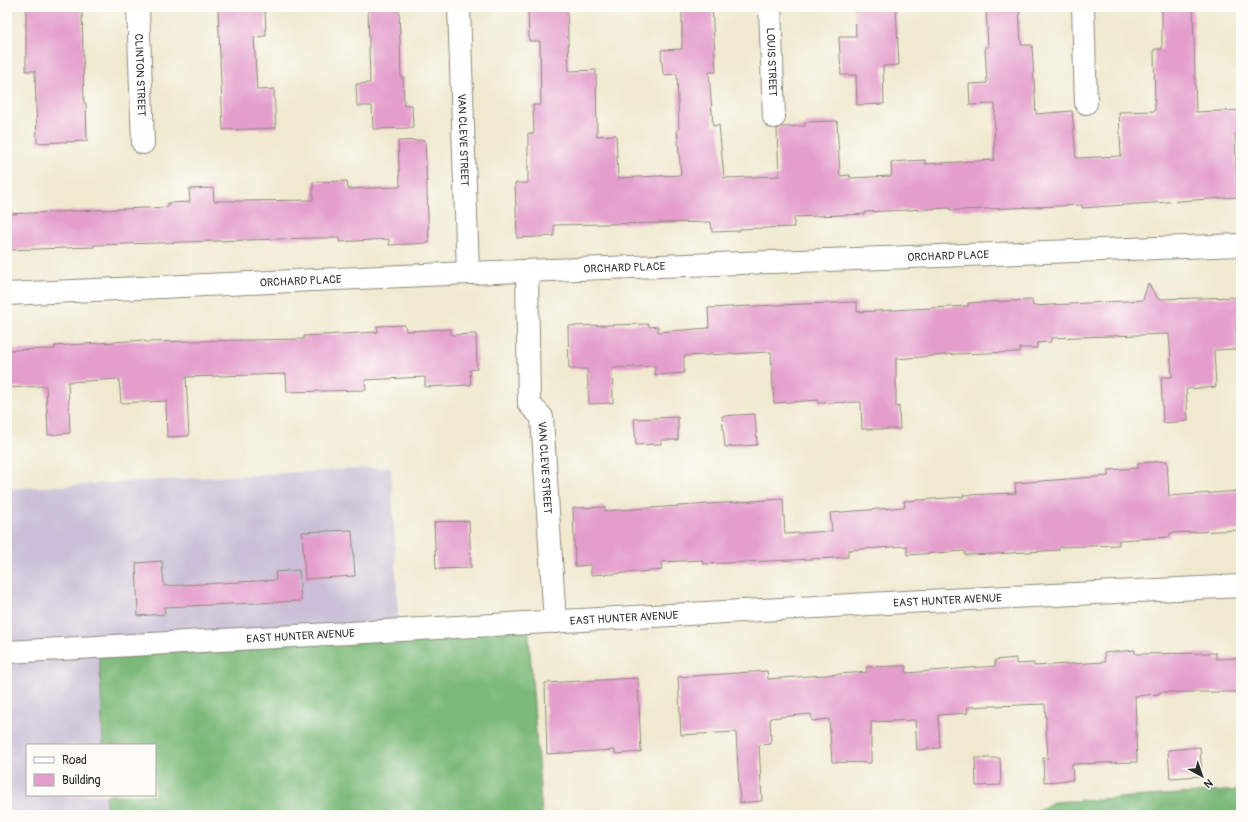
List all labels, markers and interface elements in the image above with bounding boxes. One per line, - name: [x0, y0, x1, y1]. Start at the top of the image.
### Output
- street label: LOUIS STREET: [764, 27, 779, 97]
- street label: CLINTON STREET: [132, 33, 148, 117]
- street label: VAN CLEVE STREET: [455, 93, 471, 186]
- street label: ORCHARD PLACE: [907, 248, 990, 264]
- street label: ORCHARD PLACE: [583, 260, 666, 276]
- street label: ORCHARD PLACE: [260, 273, 342, 289]
- street label: VAN CLEVE STREET: [535, 421, 554, 514]
- street label: EAST HUNTER AVENUE: [893, 591, 1003, 610]
- street label: EAST HUNTER AVENUE: [569, 609, 679, 628]
- street label: EAST HUNTER AVENUE: [246, 627, 356, 646]
- legend: [26, 744, 156, 796]
- text: Road: [62, 753, 87, 768]
- north arrow: [1182, 756, 1222, 796]
- text: Building: [62, 773, 101, 788]
- text: N: [1201, 776, 1215, 791]

